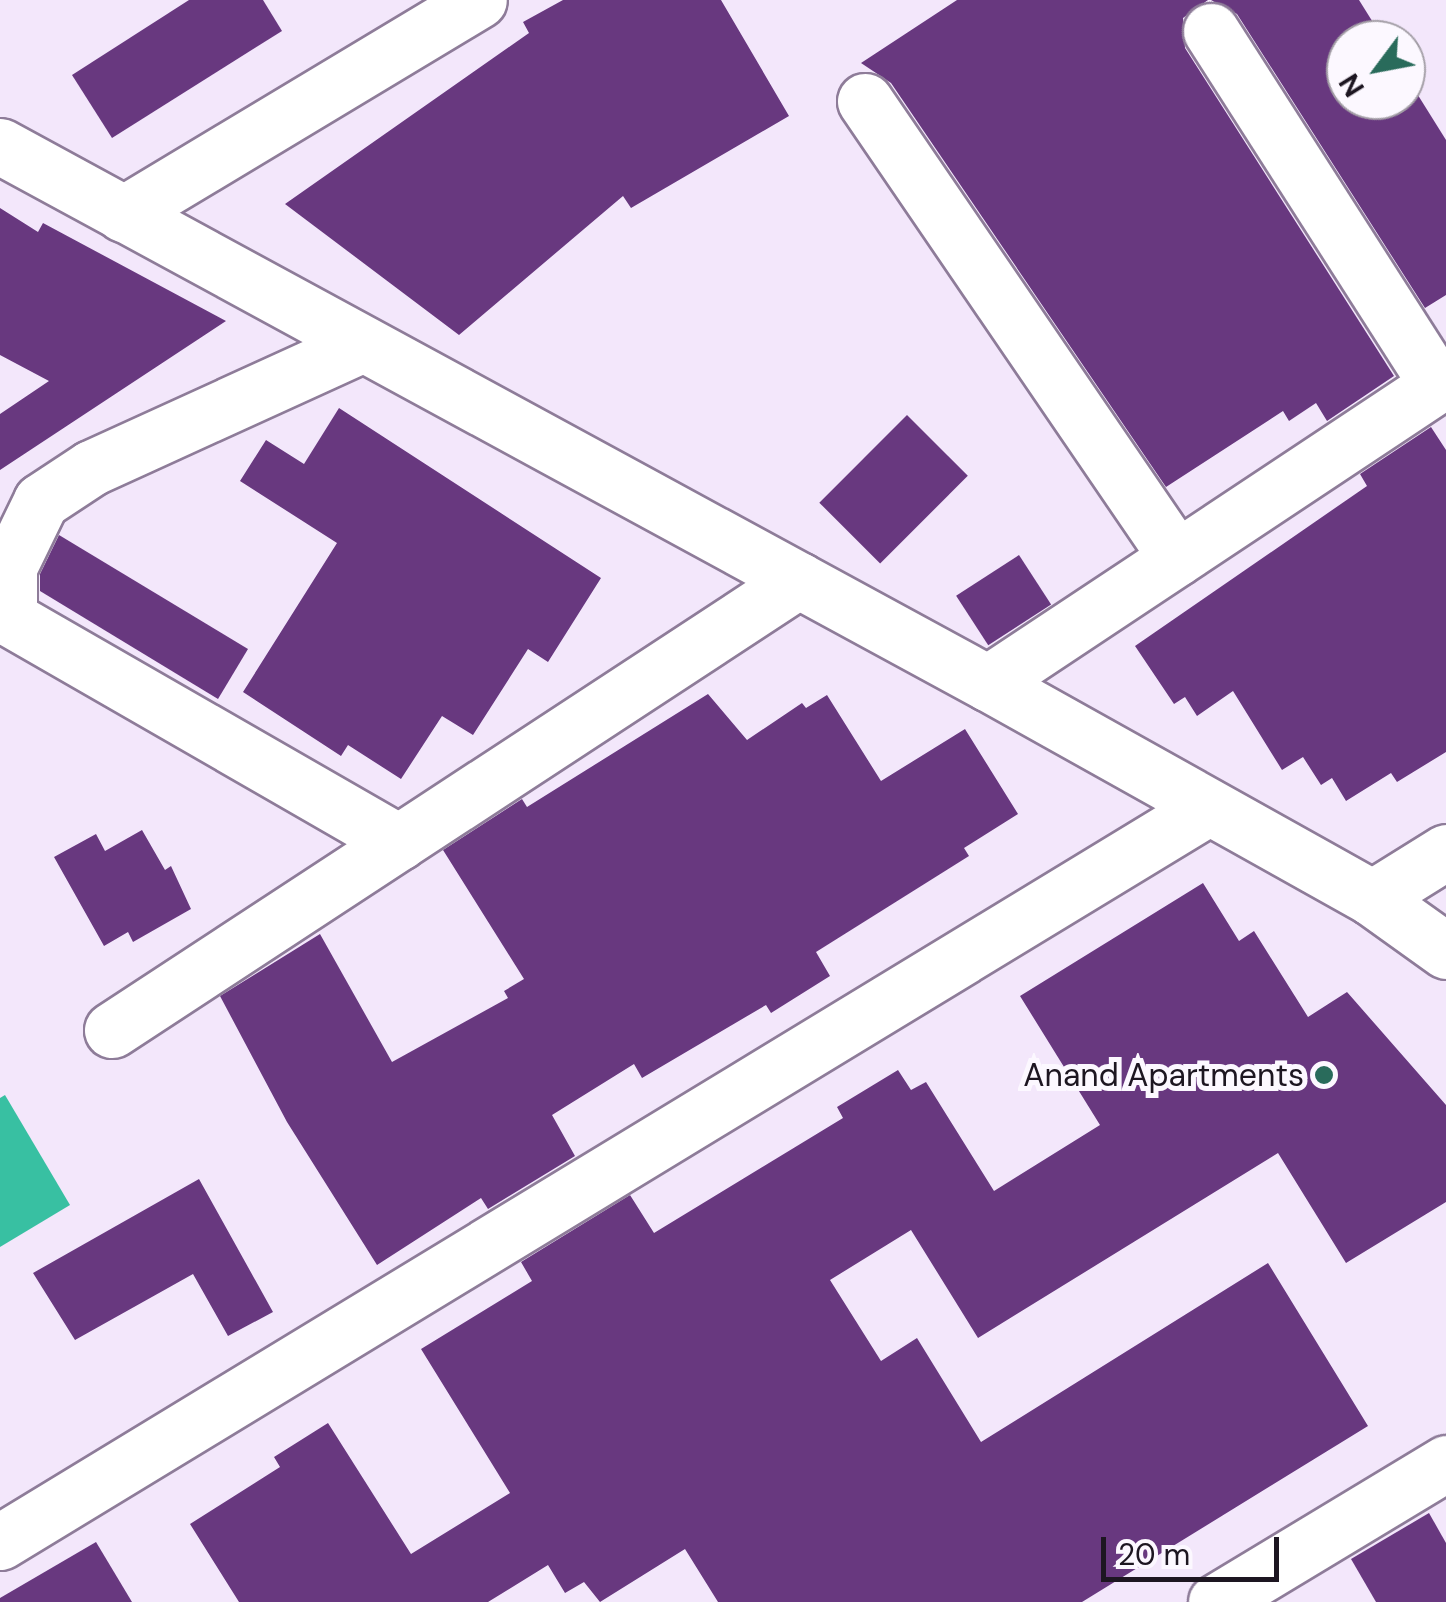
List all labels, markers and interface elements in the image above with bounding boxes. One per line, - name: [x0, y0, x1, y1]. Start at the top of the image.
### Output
- north arrow: [1326, 20, 1426, 120]
- text: N: [1331, 67, 1373, 104]
- place label: Anand Apartments: [1023, 1056, 1304, 1094]
- marker: Anand Apartments: [1313, 1064, 1335, 1086]
- scale bar: [1106, 1517, 1284, 1579]
- text: 20 m: [1118, 1535, 1190, 1574]

